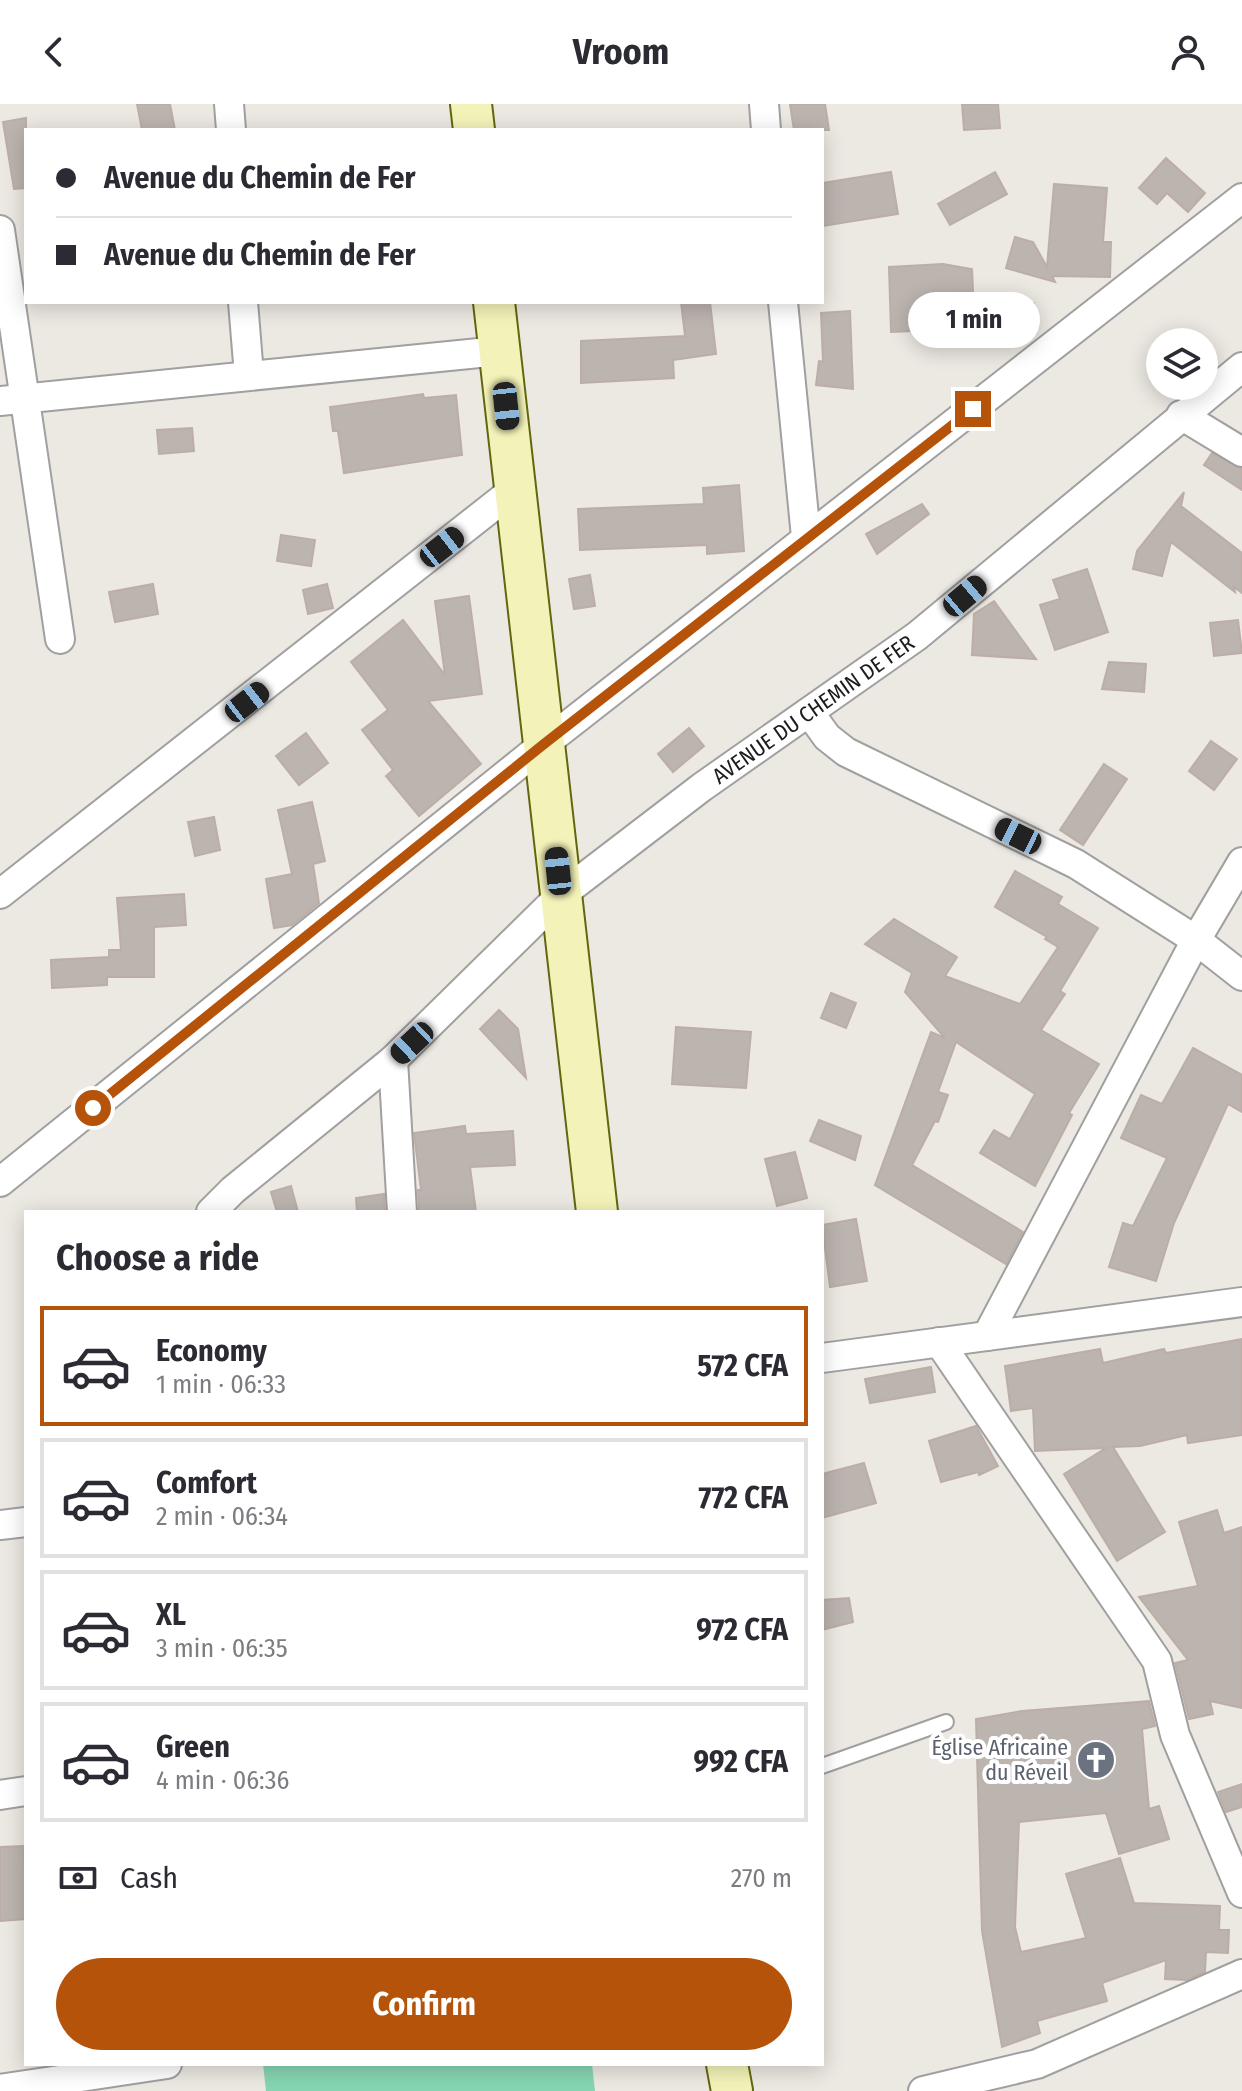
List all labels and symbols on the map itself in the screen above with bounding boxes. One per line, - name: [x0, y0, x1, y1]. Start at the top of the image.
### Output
- callout: 1 min: [907, 293, 1039, 349]
- car: [492, 381, 520, 431]
- route end: [955, 391, 991, 427]
- car: [416, 523, 468, 571]
- car: [939, 571, 991, 621]
- street label: AVENUE DU CHEMIN DE FER: [707, 629, 919, 790]
- car: [221, 678, 273, 726]
- car: [991, 815, 1045, 857]
- car: [544, 846, 572, 896]
- car: [386, 1018, 438, 1068]
- route start: [75, 1090, 111, 1126]
- place label: Église Africaine du Réveil: [931, 1734, 1068, 1786]
- church icon: Église Africaine du Réveil: [1075, 1739, 1117, 1781]

